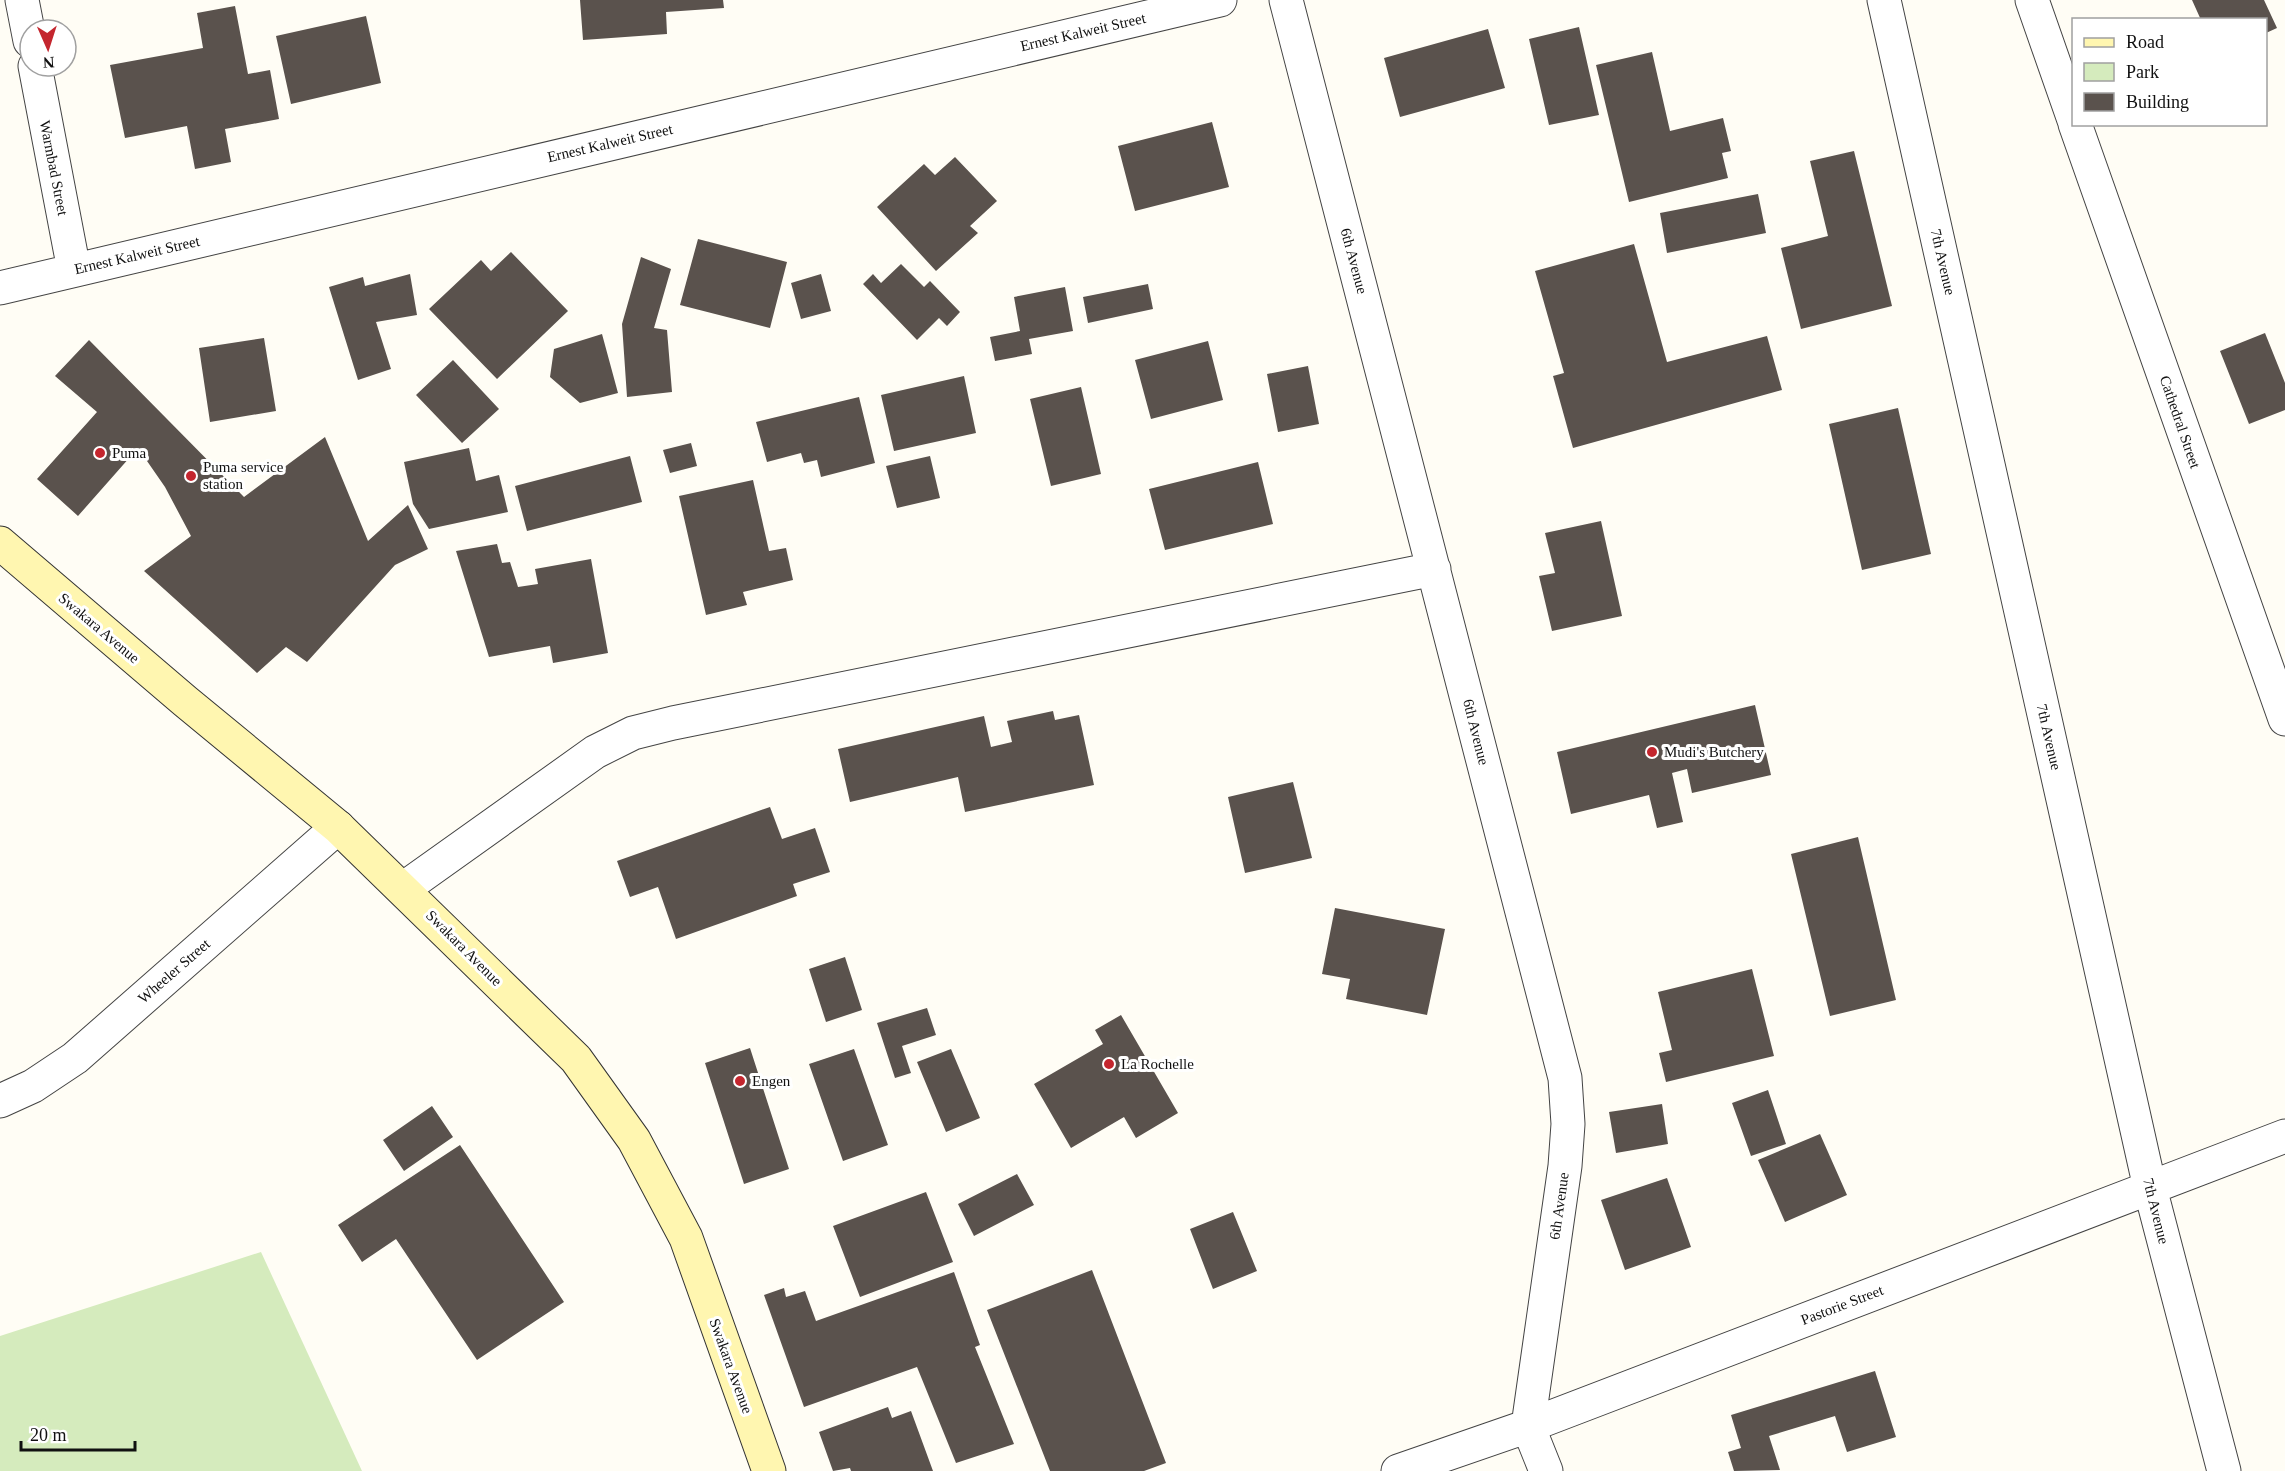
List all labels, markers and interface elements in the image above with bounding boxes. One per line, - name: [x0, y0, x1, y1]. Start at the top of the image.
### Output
- street label: Ernest Kalweit Street: [1019, 10, 1148, 54]
- north arrow: [18, 18, 78, 78]
- legend: [2072, 18, 2267, 126]
- text: Road: [2126, 32, 2164, 52]
- text: N: [42, 54, 55, 71]
- text: Park: [2126, 62, 2159, 82]
- text: Building: [2126, 92, 2189, 112]
- street label: Warmbad Street: [37, 119, 71, 218]
- street label: Ernest Kalweit Street: [546, 121, 675, 165]
- street label: 6th Avenue: [1338, 226, 1371, 296]
- street label: 7th Avenue: [1928, 227, 1958, 297]
- street label: Ernest Kalweit Street: [73, 233, 202, 277]
- street label: Cathedral Street: [2157, 374, 2204, 471]
- place label: Puma: [112, 445, 147, 461]
- marker: Puma: [93, 446, 107, 460]
- place label: Puma service station: [203, 459, 284, 492]
- marker: Puma service station: [184, 469, 198, 483]
- street label: Swakara Avenue: [56, 590, 143, 667]
- street label: 6th Avenue: [1460, 697, 1492, 767]
- street label: 7th Avenue: [2034, 702, 2064, 772]
- place label: Mudi's Butchery: [1664, 744, 1764, 760]
- marker: Mudi's Butchery: [1645, 745, 1659, 759]
- street label: Swakara Avenue: [423, 907, 505, 989]
- street label: Wheeler Street: [135, 935, 214, 1006]
- place label: La Rochelle: [1121, 1056, 1194, 1072]
- marker: La Rochelle: [1102, 1057, 1116, 1071]
- place label: Engen: [752, 1073, 791, 1089]
- marker: Engen: [733, 1074, 747, 1088]
- street label: 6th Avenue: [1546, 1171, 1572, 1241]
- street label: 7th Avenue: [2140, 1176, 2172, 1246]
- street label: Pastorie Street: [1798, 1282, 1886, 1328]
- street label: Swakara Avenue: [706, 1316, 756, 1416]
- scale bar: [21, 1414, 135, 1452]
- text: 20 m: [30, 1425, 67, 1445]

